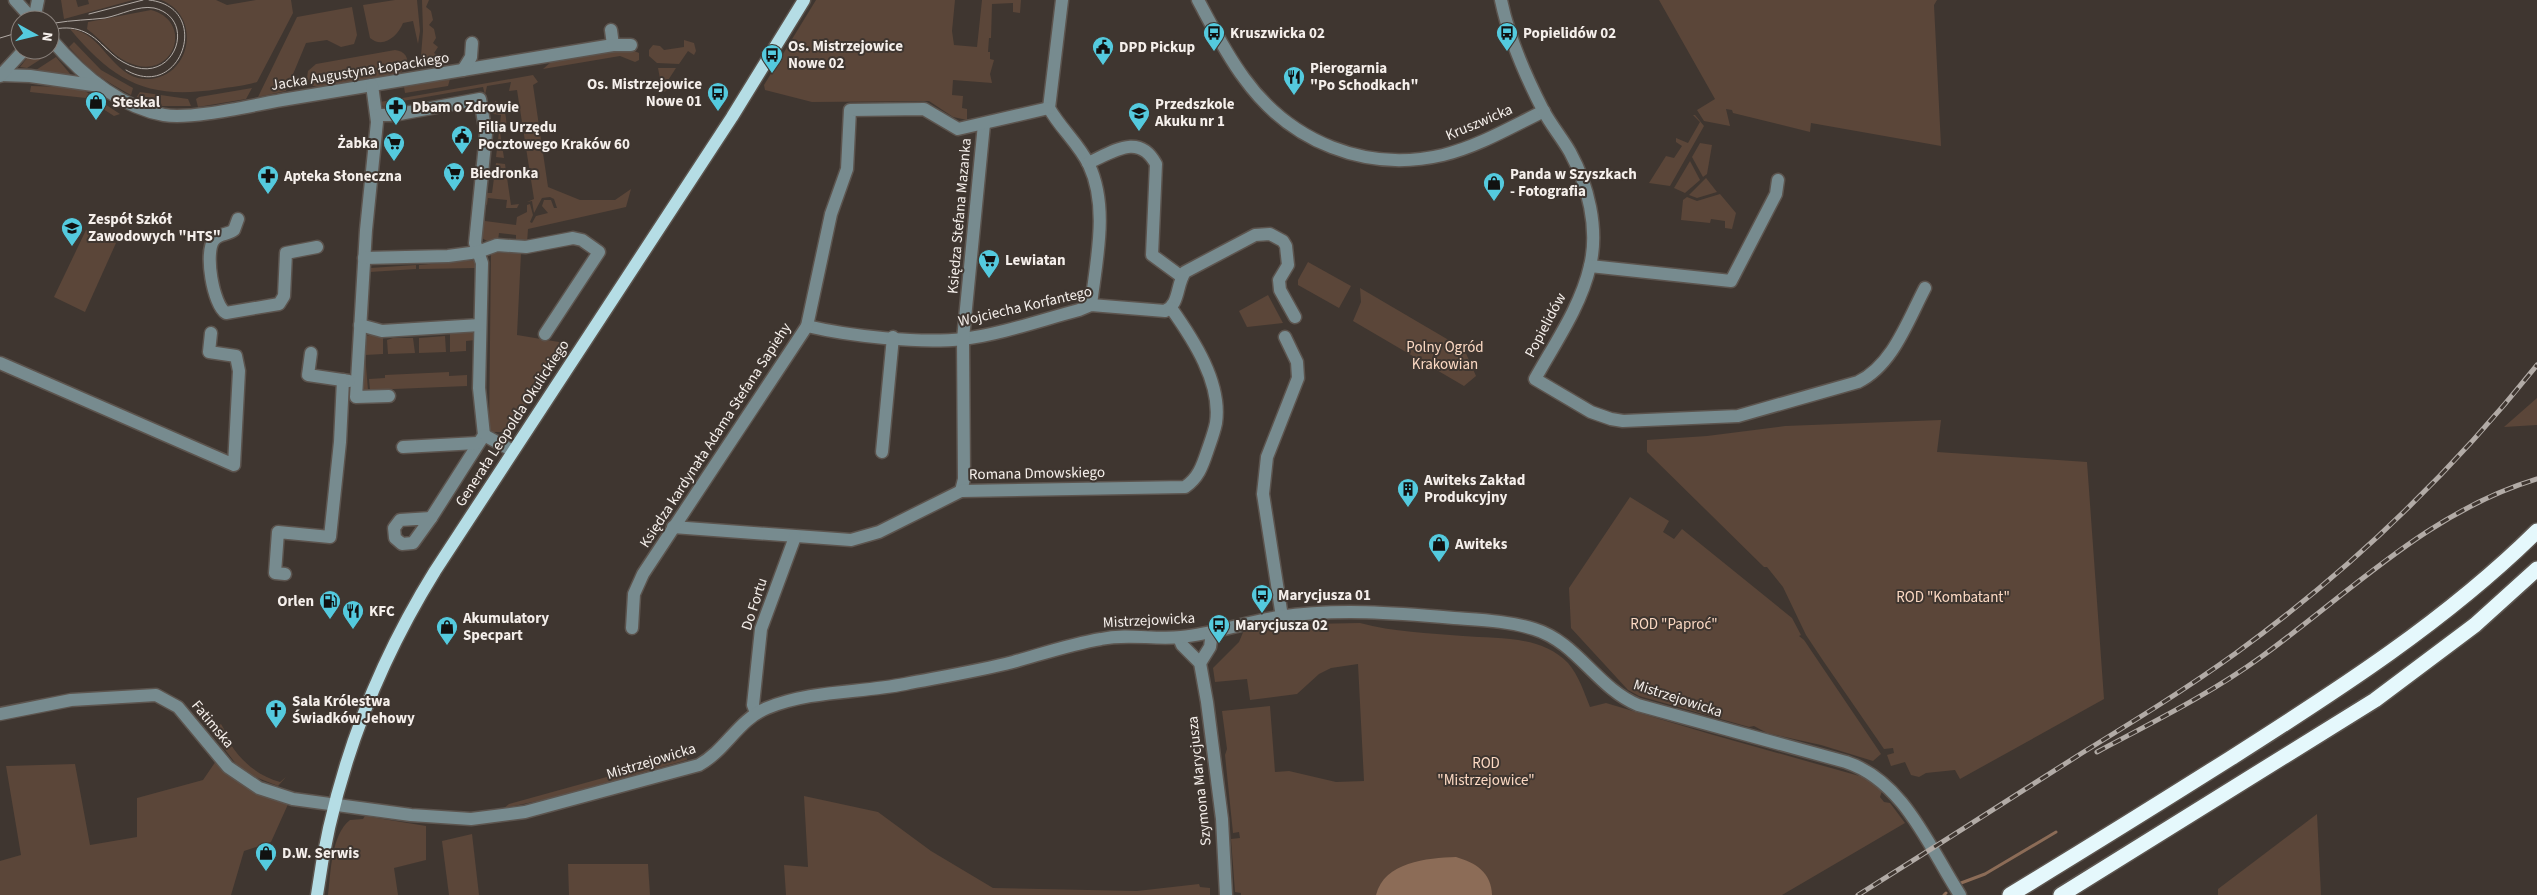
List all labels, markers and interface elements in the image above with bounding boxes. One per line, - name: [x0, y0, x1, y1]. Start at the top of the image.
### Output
- north arrow: [10, 10, 60, 60]
- bus stop icon: Kruszwicka 02: [1202, 21, 1226, 52]
- bus stop icon: Popielidów 02: [1495, 21, 1519, 52]
- place label: Kruszwicka 02: [1230, 23, 1325, 44]
- place label: Popielidów 02: [1523, 23, 1616, 44]
- text: N: [36, 31, 57, 43]
- public building icon: DPD Pickup: [1091, 35, 1115, 66]
- place label: Os. Mistrzejowice Nowe 02: [788, 36, 903, 74]
- place label: DPD Pickup: [1119, 37, 1196, 58]
- bus stop icon: Os. Mistrzejowice Nowe 02: [760, 43, 784, 74]
- street label: Jacka Augustyna Łopackiego: [270, 47, 451, 96]
- place label: Pierogarnia "Po Schodkach": [1310, 58, 1418, 96]
- restaurant icon: Pierogarnia "Po Schodkach": [1282, 65, 1306, 96]
- place label: Os. Mistrzejowice Nowe 01: [587, 74, 702, 112]
- bus stop icon: Os. Mistrzejowice Nowe 01: [706, 81, 730, 112]
- shop icon: Steskal: [84, 90, 108, 121]
- place label: Steskal: [112, 92, 161, 113]
- place label: Przedszkole Akuku nr 1: [1154, 94, 1235, 132]
- pharmacy icon: Dbam o Zdrowie: [384, 95, 408, 126]
- place label: Dbam o Zdrowie: [412, 97, 519, 118]
- street label: Kruszwicka: [1442, 99, 1516, 146]
- school or university icon: Przedszkole Akuku nr 1: [1127, 101, 1151, 132]
- place label: Filia Urzędu Pocztowego Kraków 60: [478, 117, 630, 155]
- public building icon: Filia Urzędu Pocztowego Kraków 60: [450, 124, 474, 155]
- supermarket icon: Żabka: [382, 131, 406, 162]
- place label: Żabka: [338, 133, 378, 154]
- street label: Księdza Stefana Mazanka: [942, 137, 977, 295]
- supermarket icon: Biedronka: [442, 161, 466, 192]
- place label: Biedronka: [470, 163, 538, 184]
- pharmacy icon: Apteka Słoneczna: [256, 164, 280, 195]
- place label: Panda w Szyszkach - Fotografia: [1510, 164, 1637, 202]
- place label: Apteka Słoneczna: [283, 166, 402, 187]
- shop icon: Panda w Szyszkach - Fotografia: [1482, 171, 1506, 202]
- place label: Zespół Szkół Zawodowych "HTS": [88, 209, 221, 247]
- school or university icon: Zespół Szkół Zawodowych "HTS": [60, 216, 84, 247]
- supermarket icon: Lewiatan: [977, 248, 1001, 279]
- place label: Lewiatan: [1005, 250, 1066, 271]
- street label: Wojciecha Korfantego: [956, 281, 1094, 332]
- street label: Popielidów: [1520, 289, 1571, 361]
- street label: Księdza kardynała Adama Stefana Sapiehy: [635, 319, 796, 552]
- street label: Generała Leopolda Okulickiego: [450, 336, 574, 511]
- park label: Polny Ogród Krakowian: [1406, 337, 1484, 375]
- street label: Romana Dmowskiego: [969, 462, 1105, 485]
- place label: Awiteks Zakład Produkcyjny: [1423, 470, 1525, 508]
- building icon: Awiteks Zakład Produkcyjny: [1396, 477, 1420, 508]
- shop icon: Awiteks: [1427, 532, 1451, 563]
- place label: Awiteks: [1454, 534, 1508, 555]
- street label: Do Fortu: [736, 575, 773, 633]
- bus stop icon: Marycjusza 01: [1250, 583, 1274, 614]
- place label: Marycjusza 01: [1278, 585, 1371, 606]
- park label: ROD "Kombatant": [1896, 587, 2010, 608]
- fuel station icon: Orlen: [318, 589, 342, 620]
- place label: Orlen: [277, 591, 314, 612]
- restaurant icon: KFC: [341, 599, 365, 630]
- place label: KFC: [369, 601, 395, 622]
- place label: Akumulatory Specpart: [462, 608, 549, 646]
- street label: Mistrzejowicka: [1102, 608, 1196, 633]
- bus stop icon: Marycjusza 02: [1207, 613, 1231, 644]
- park label: ROD "Paproć": [1630, 614, 1718, 635]
- shop icon: Akumulatory Specpart: [435, 615, 459, 646]
- place label: Marycjusza 02: [1235, 615, 1328, 636]
- street label: Mistrzejowicka: [1631, 674, 1725, 723]
- place label: Sala Królestwa Świadków Jehowy: [292, 691, 415, 729]
- street label: Fatimska: [186, 696, 239, 753]
- church icon: Sala Królestwa Świadków Jehowy: [264, 698, 288, 729]
- street label: Szymona Marycjusza: [1182, 715, 1217, 847]
- street label: Mistrzejowicka: [604, 738, 698, 785]
- park label: ROD "Mistrzejowice": [1437, 753, 1535, 791]
- shop icon: D.W. Serwis: [254, 841, 278, 872]
- place label: D.W. Serwis: [282, 843, 360, 864]

